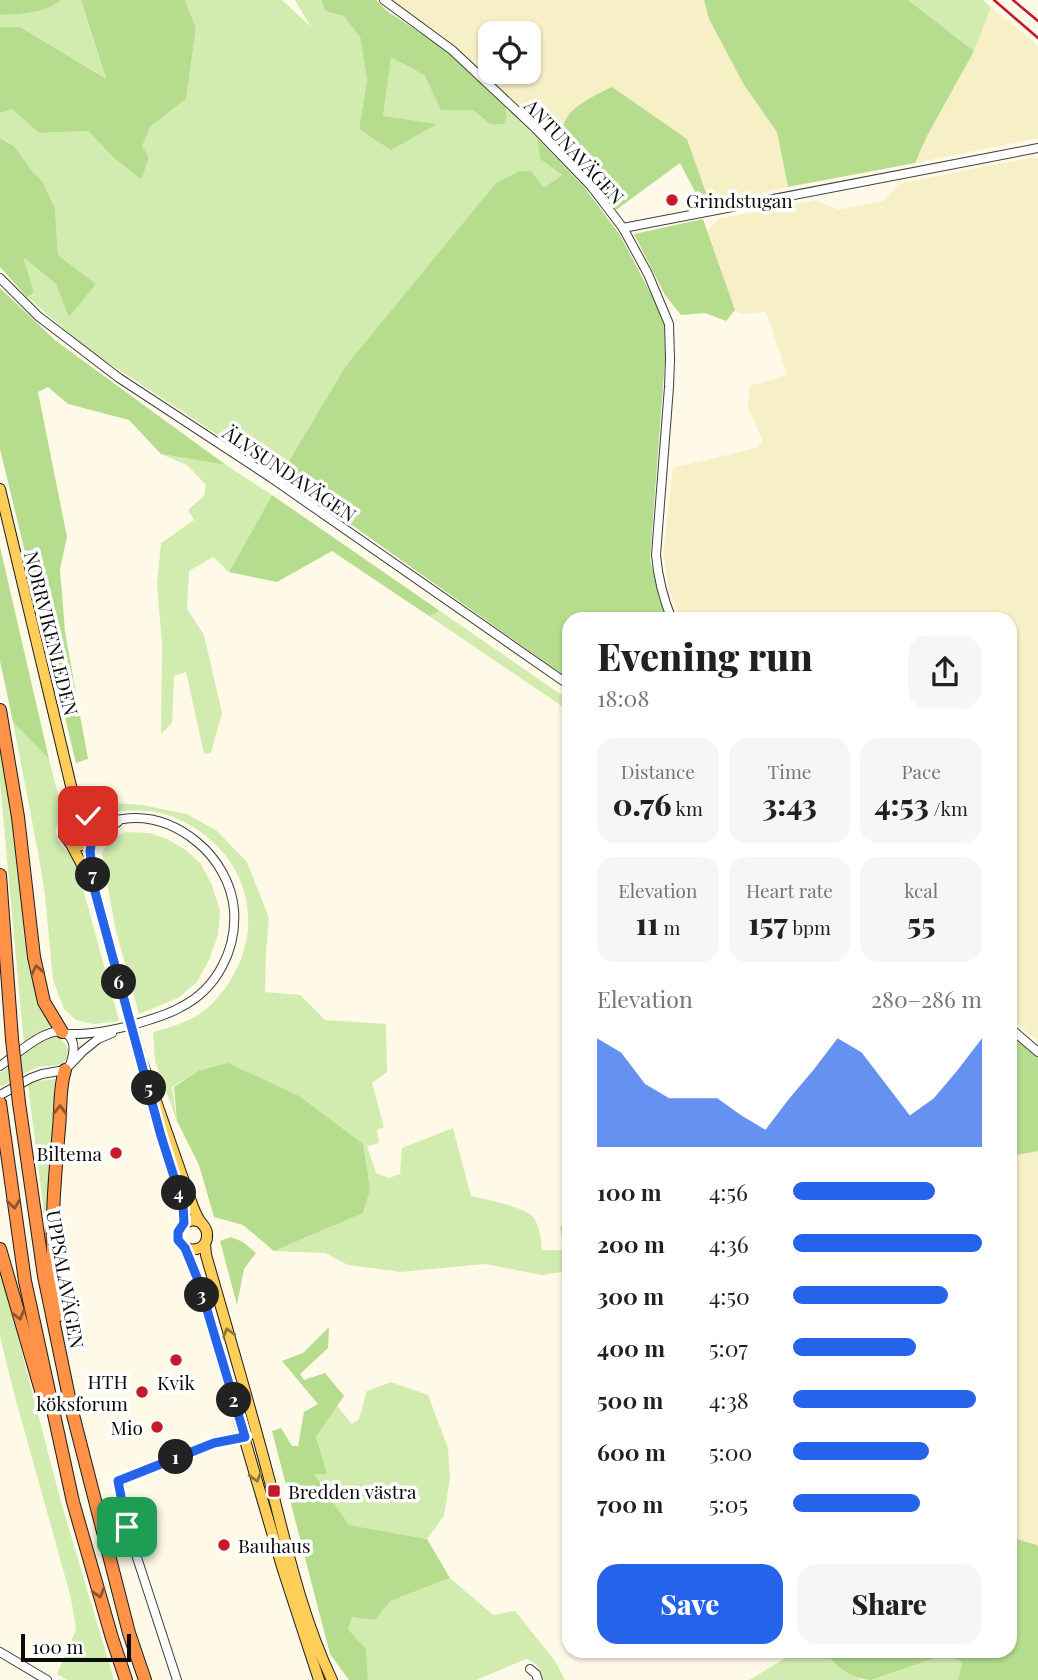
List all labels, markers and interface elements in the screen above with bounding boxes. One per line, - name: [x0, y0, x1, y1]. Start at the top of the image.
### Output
- map controls: [478, 21, 541, 84]
- button: locate: [478, 21, 541, 84]
- street label: ANTUNAVÄGEN: [519, 92, 631, 209]
- place label: Grindstugan: [686, 187, 793, 213]
- marker: Grindstugan: [664, 192, 680, 208]
- street label: ÄLVSUNDAVÄGEN: [218, 418, 362, 527]
- street label: NORRVIKENLEDEN: [19, 548, 85, 718]
- text: Evening run: [597, 630, 813, 681]
- button: share: [908, 635, 982, 709]
- text: 18:08: [597, 682, 649, 713]
- text: Distance: [621, 758, 695, 784]
- text: Time: [768, 758, 811, 784]
- text: Pace: [902, 758, 941, 784]
- text: 0.76: [613, 784, 671, 824]
- text: 3:43: [762, 784, 817, 824]
- text: 4:53: [874, 784, 929, 824]
- pin: [58, 786, 118, 846]
- text: km: [671, 795, 703, 821]
- text: /km: [929, 795, 968, 821]
- icon: check: [69, 797, 107, 835]
- pin: 7: [76, 858, 110, 892]
- text: 7: [88, 861, 97, 887]
- text: Elevation: [618, 877, 697, 903]
- text: Heart rate: [746, 877, 833, 903]
- text: kcal: [904, 877, 938, 903]
- text: 11: [635, 903, 659, 943]
- text: 157: [748, 903, 788, 943]
- text: 55: [907, 903, 935, 943]
- text: m: [659, 914, 680, 940]
- text: bpm: [788, 914, 831, 940]
- one-way arrow: [30, 964, 45, 976]
- pin: 6: [102, 964, 136, 1000]
- text: 6: [113, 968, 124, 994]
- text: Elevation: [597, 983, 693, 1014]
- text: 280–286 m: [871, 983, 982, 1014]
- pin: 5: [132, 1070, 166, 1106]
- text: 5: [144, 1074, 153, 1100]
- one-way arrow: [52, 1104, 67, 1115]
- place label: Biltema: [37, 1140, 103, 1166]
- marker: Biltema: [108, 1145, 124, 1161]
- pin: 4: [162, 1176, 196, 1210]
- text: 100 m: [597, 1176, 662, 1207]
- text: 4:56: [709, 1176, 748, 1207]
- text: 4: [173, 1179, 184, 1205]
- one-way arrow: [6, 1198, 21, 1209]
- street label: UPPSALAVÄGEN: [41, 1208, 91, 1350]
- text: 200 m: [597, 1228, 665, 1259]
- text: 4:36: [709, 1228, 749, 1259]
- pin: 3: [184, 1278, 220, 1312]
- text: 300 m: [597, 1280, 664, 1311]
- text: 4:50: [709, 1280, 750, 1311]
- text: 3: [197, 1281, 206, 1307]
- one-way arrow: [11, 1309, 25, 1321]
- one-way arrow: [222, 1328, 237, 1340]
- text: 400 m: [597, 1332, 665, 1363]
- text: 5:07: [709, 1332, 748, 1363]
- marker: Kvik: [168, 1352, 184, 1368]
- place label: HTH köksforum: [36, 1368, 128, 1416]
- place label: Kvik: [157, 1369, 195, 1395]
- pin: 2: [216, 1382, 252, 1418]
- marker: HTH köksforum: [134, 1384, 150, 1400]
- text: 500 m: [597, 1384, 663, 1415]
- text: 4:38: [709, 1384, 749, 1415]
- text: 2: [229, 1386, 238, 1412]
- place label: Mio: [110, 1414, 143, 1440]
- marker: Mio: [149, 1419, 165, 1435]
- text: 600 m: [597, 1436, 666, 1467]
- text: 5:00: [709, 1436, 752, 1467]
- pin: 1: [158, 1440, 194, 1474]
- text: 1: [172, 1443, 179, 1469]
- one-way arrow: [248, 1470, 263, 1482]
- place label: Bredden västra: [288, 1478, 417, 1504]
- marker: Bredden västra: [266, 1483, 282, 1499]
- text: 700 m: [597, 1488, 663, 1519]
- text: 5:05: [709, 1488, 748, 1519]
- pin: [97, 1497, 157, 1557]
- icon: arrive: [108, 1508, 146, 1546]
- place label: Bauhaus: [238, 1532, 311, 1558]
- marker: Bauhaus: [216, 1537, 232, 1553]
- button: Save: [597, 1564, 783, 1644]
- button: Share: [797, 1564, 982, 1644]
- one-way arrow: [91, 1587, 105, 1599]
- scale bar: [21, 1631, 131, 1663]
- text: 100 m: [32, 1633, 83, 1659]

